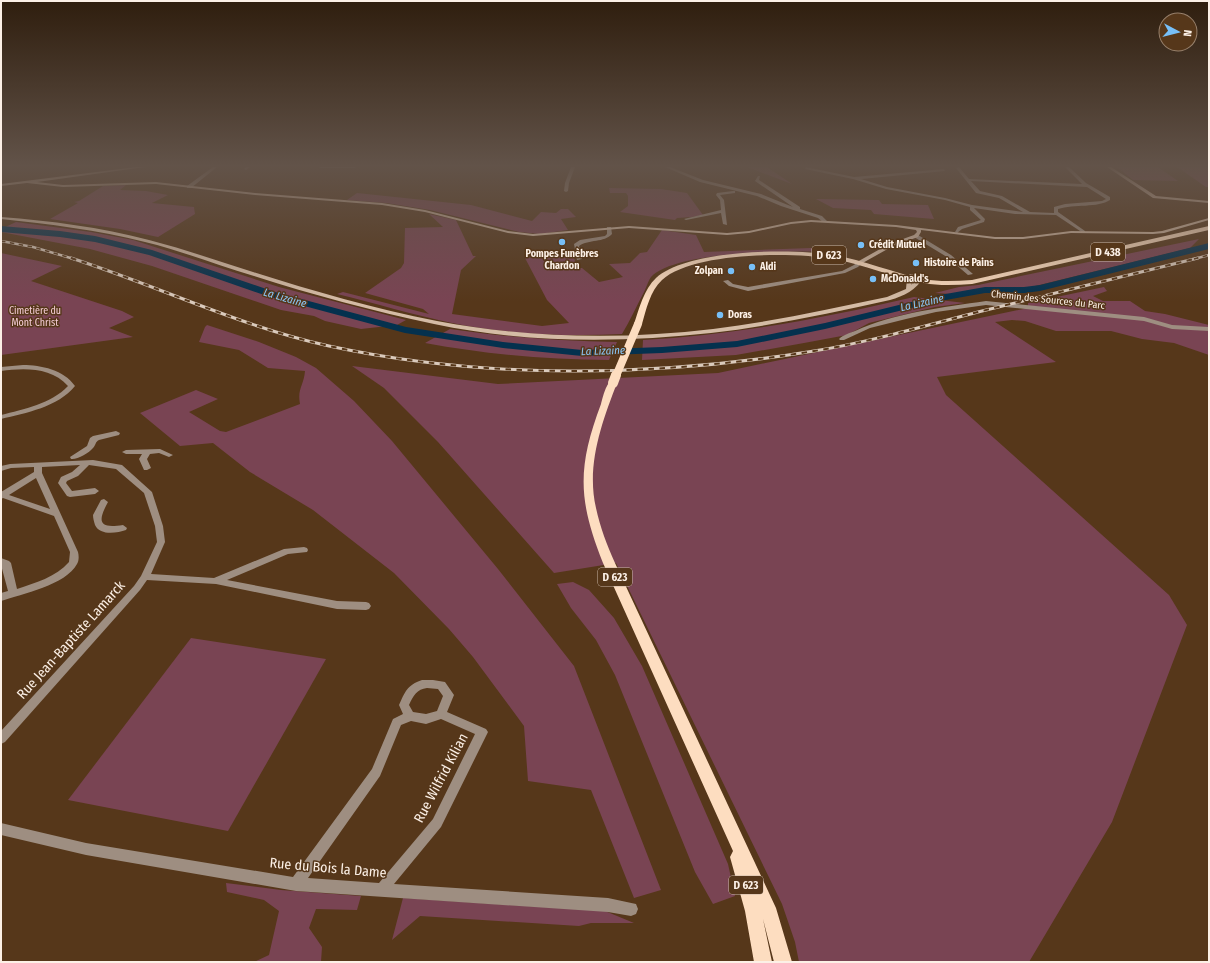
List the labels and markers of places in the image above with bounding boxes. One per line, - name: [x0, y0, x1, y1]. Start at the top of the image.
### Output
- marker: Pompes Funèbres Chardon: [557, 237, 567, 247]
- place label: Crédit Mutuel: [869, 238, 925, 251]
- marker: Crédit Mutuel: [856, 240, 866, 250]
- place label: Pompes Funèbres Chardon: [526, 247, 599, 272]
- place label: Histoire de Pains: [924, 257, 994, 269]
- marker: Histoire de Pains: [911, 258, 921, 268]
- place label: Aldi: [759, 261, 777, 273]
- marker: Aldi: [747, 262, 757, 272]
- place label: Zolpan: [695, 265, 723, 277]
- marker: Zolpan: [726, 266, 736, 276]
- place label: McDonald's: [881, 273, 929, 285]
- marker: McDonald's: [868, 274, 878, 284]
- place label: Doras: [728, 309, 753, 321]
- marker: Doras: [715, 310, 725, 320]

